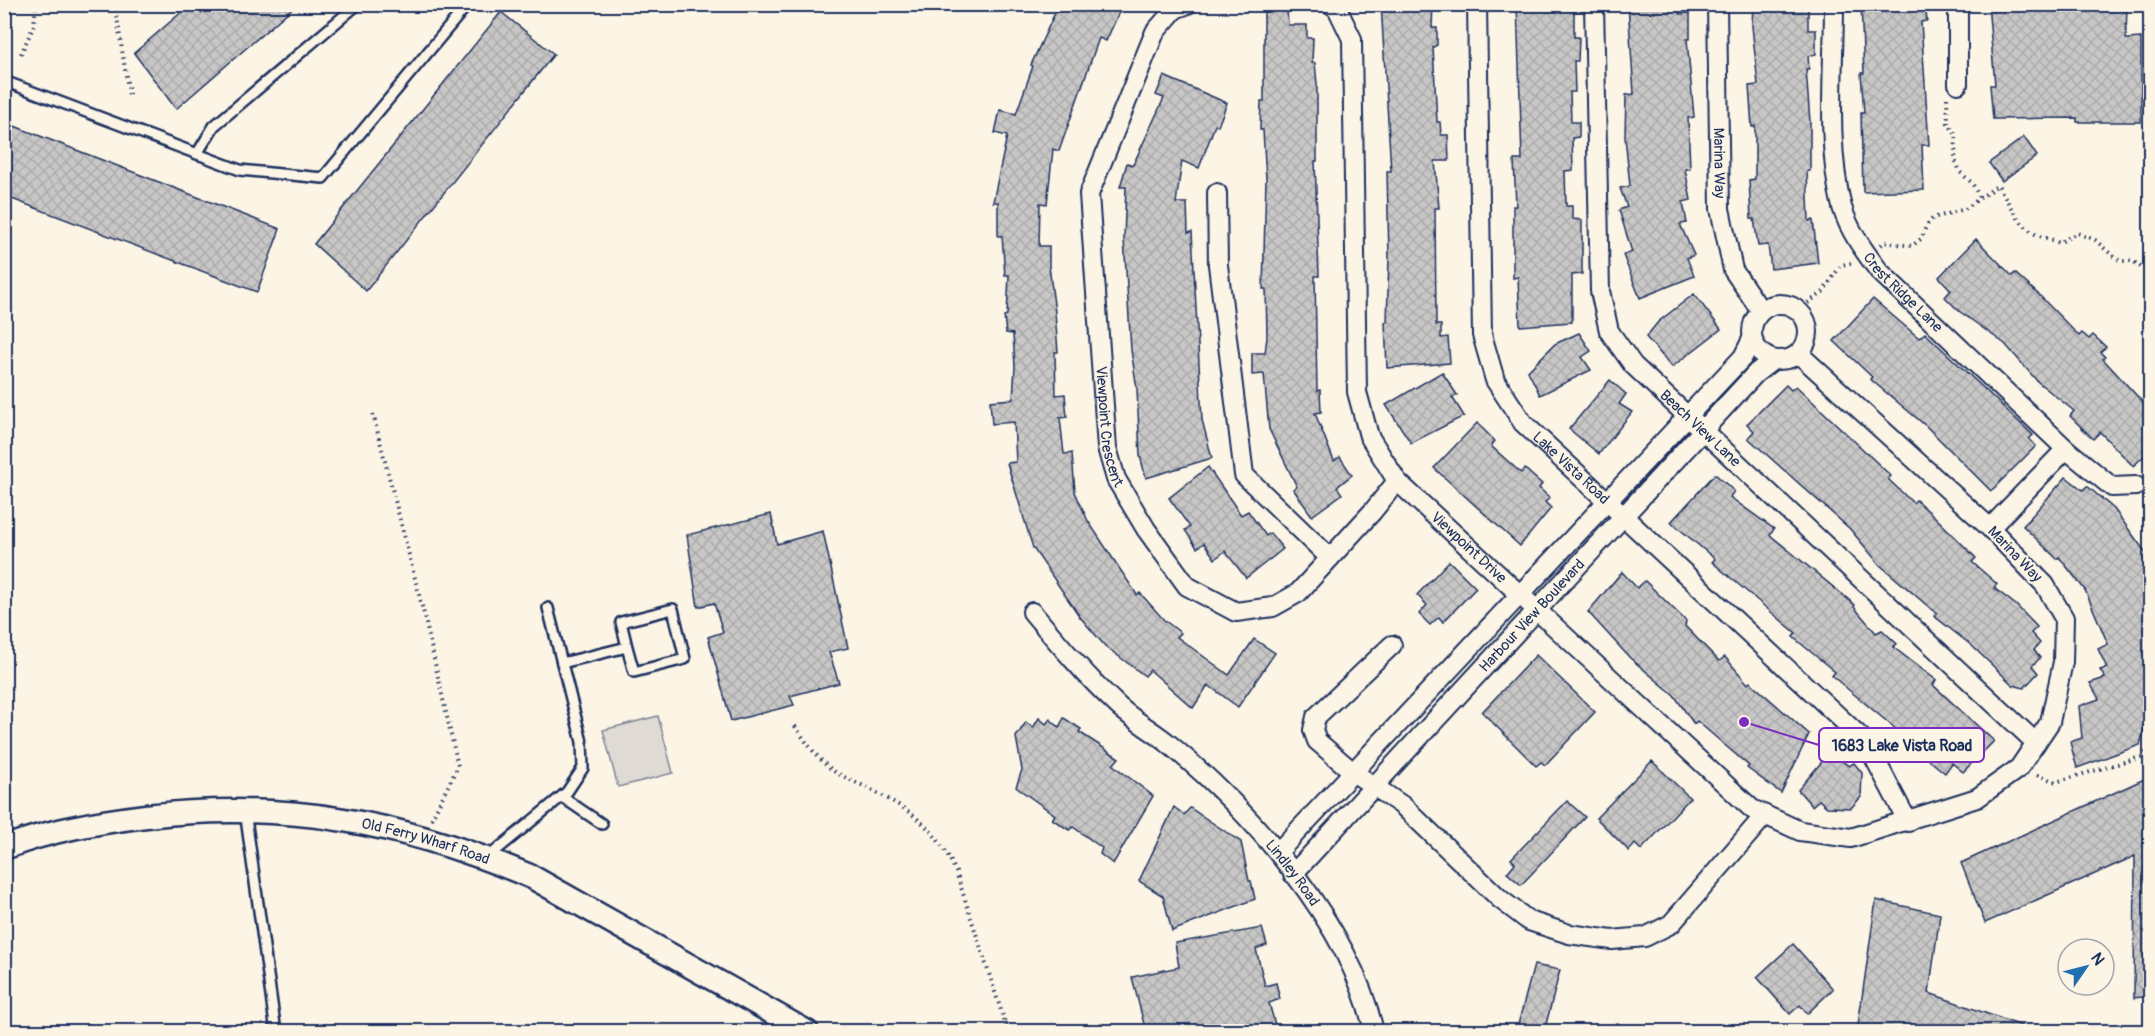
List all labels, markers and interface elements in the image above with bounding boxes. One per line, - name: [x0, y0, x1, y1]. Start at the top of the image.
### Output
- street label: Marina Way: [1709, 128, 1729, 199]
- street label: Crest Ridge Lane: [1859, 249, 1947, 337]
- street label: Viewpoint Crescent: [1091, 366, 1128, 492]
- street label: Beach View Lane: [1655, 386, 1745, 472]
- street label: Lake Vista Road: [1528, 428, 1613, 509]
- street label: Viewpoint Drive: [1426, 508, 1511, 588]
- street label: Marina Way: [1983, 522, 2046, 587]
- street label: Harbour View Boulevard: [1475, 555, 1589, 676]
- callout: 1683 Lake Vista Road: [1819, 728, 1984, 762]
- text: 1683 Lake Vista Road: [1832, 736, 1972, 756]
- street label: Old Ferry Wharf Road: [360, 814, 492, 869]
- street label: Lindley Road: [1261, 836, 1323, 910]
- north arrow: [2056, 937, 2116, 997]
- text: N: [2086, 949, 2109, 969]

